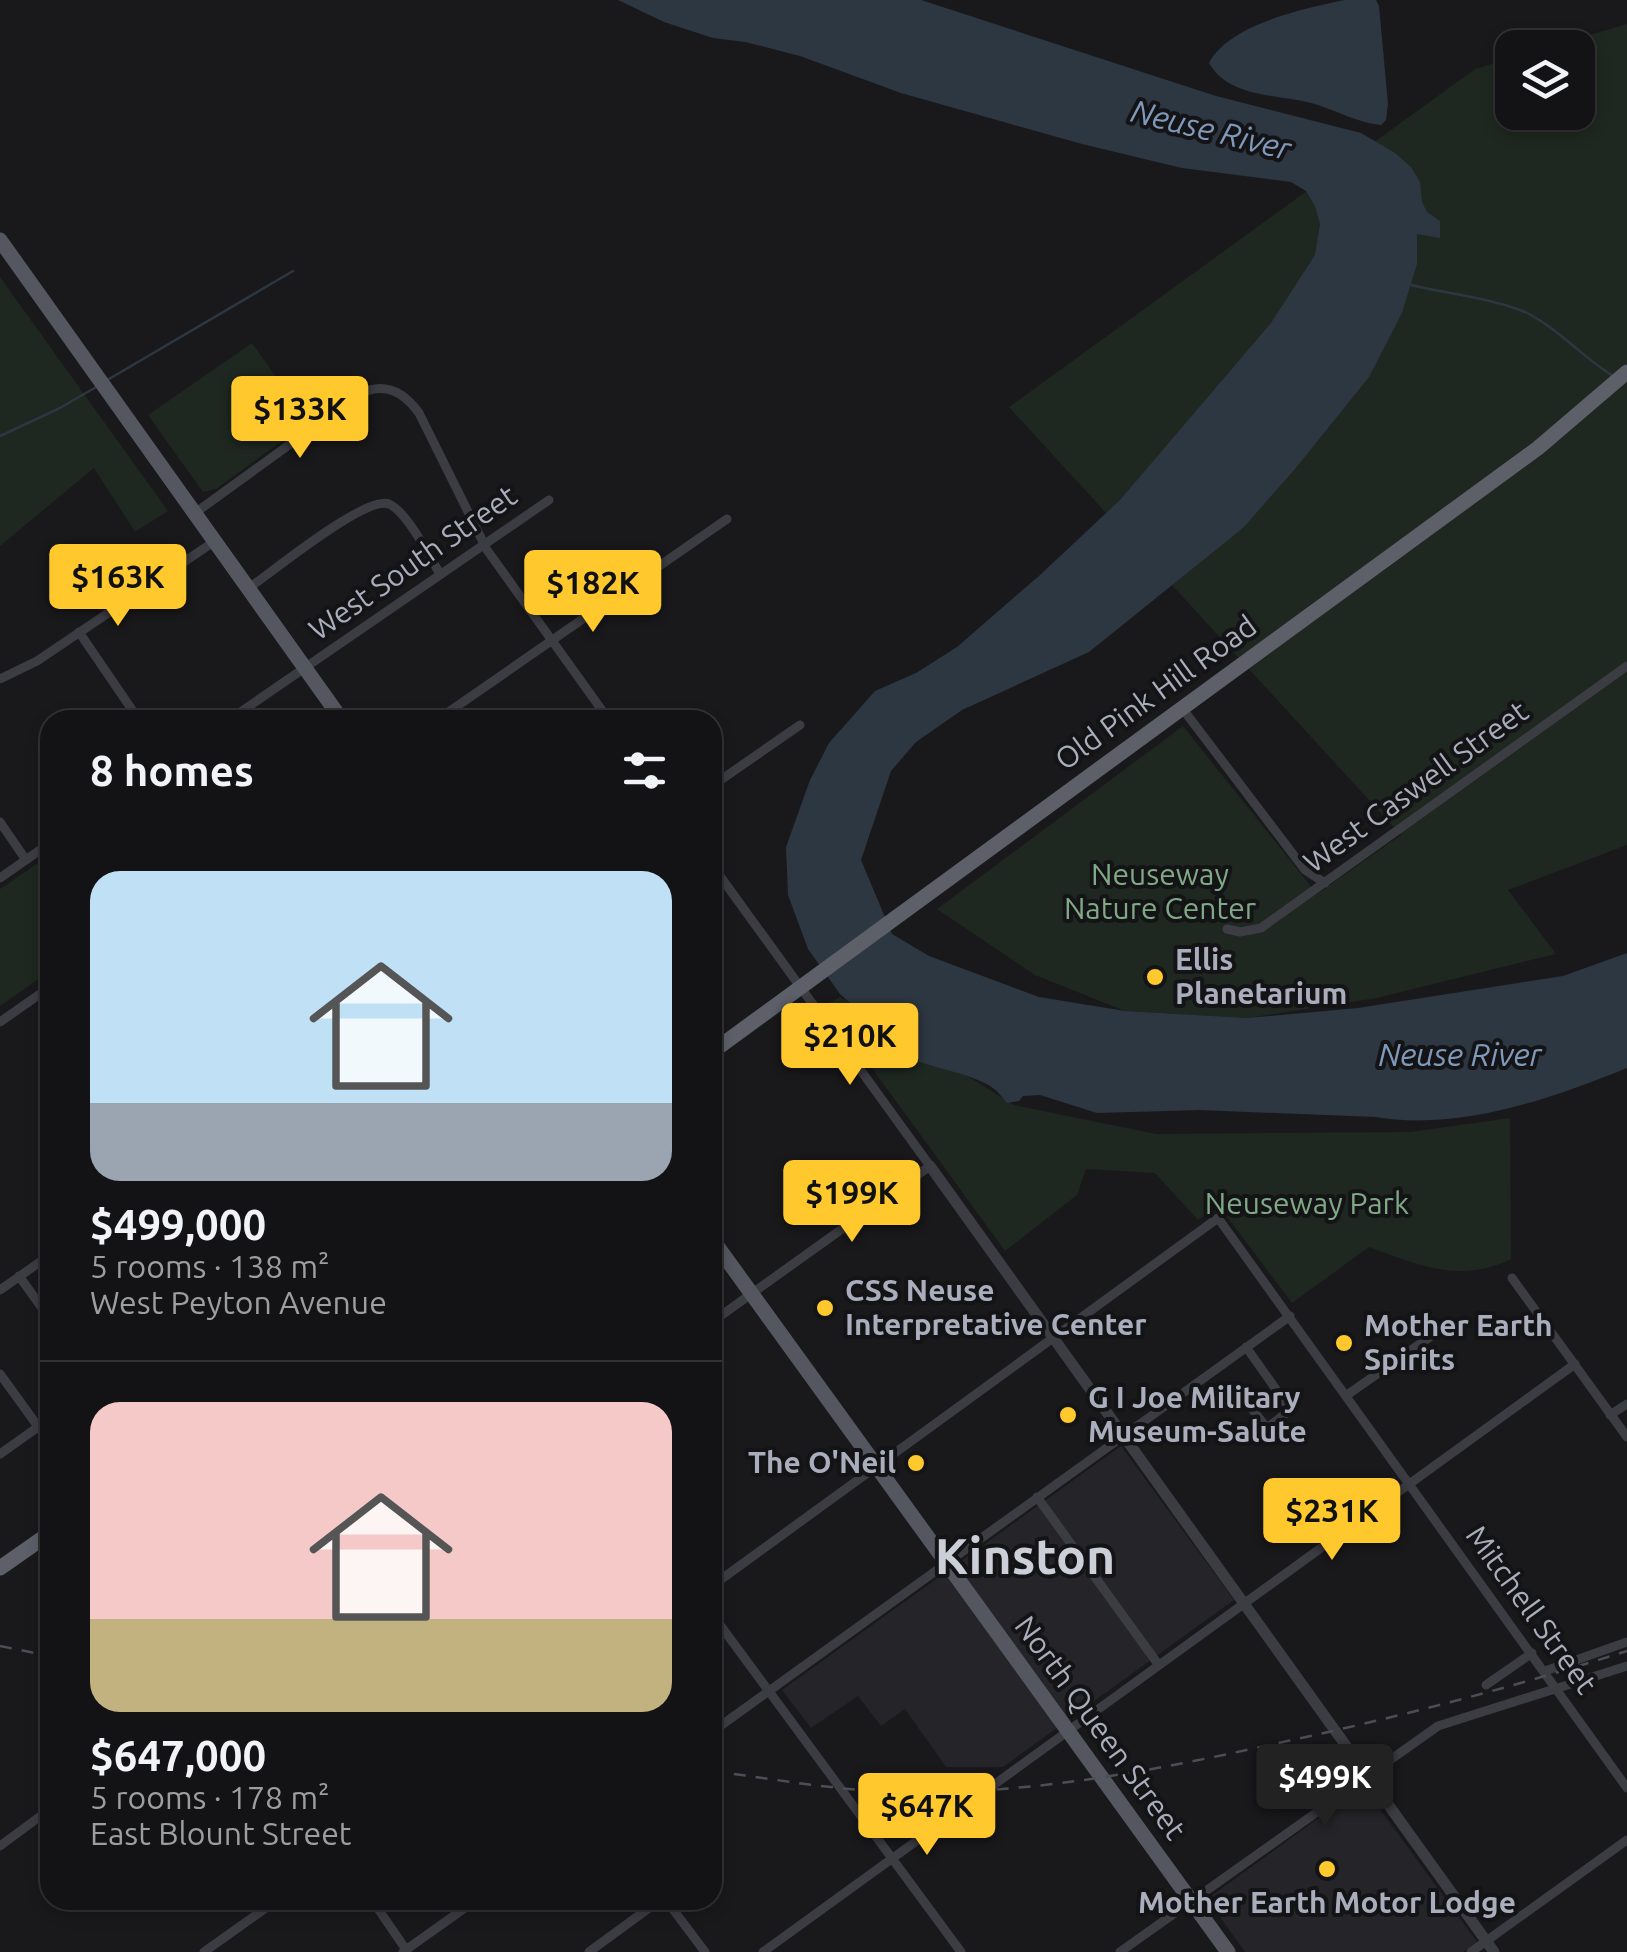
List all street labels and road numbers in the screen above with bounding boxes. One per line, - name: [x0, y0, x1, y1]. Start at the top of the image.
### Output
- street label: West South Street: [302, 478, 523, 647]
- street label: Old Pink Hill Road: [1048, 608, 1262, 776]
- street label: West Caswell Street: [1297, 693, 1534, 879]
- street label: Mitchell Street: [1460, 1519, 1604, 1700]
- street label: North Queen Street: [1008, 1609, 1193, 1846]

